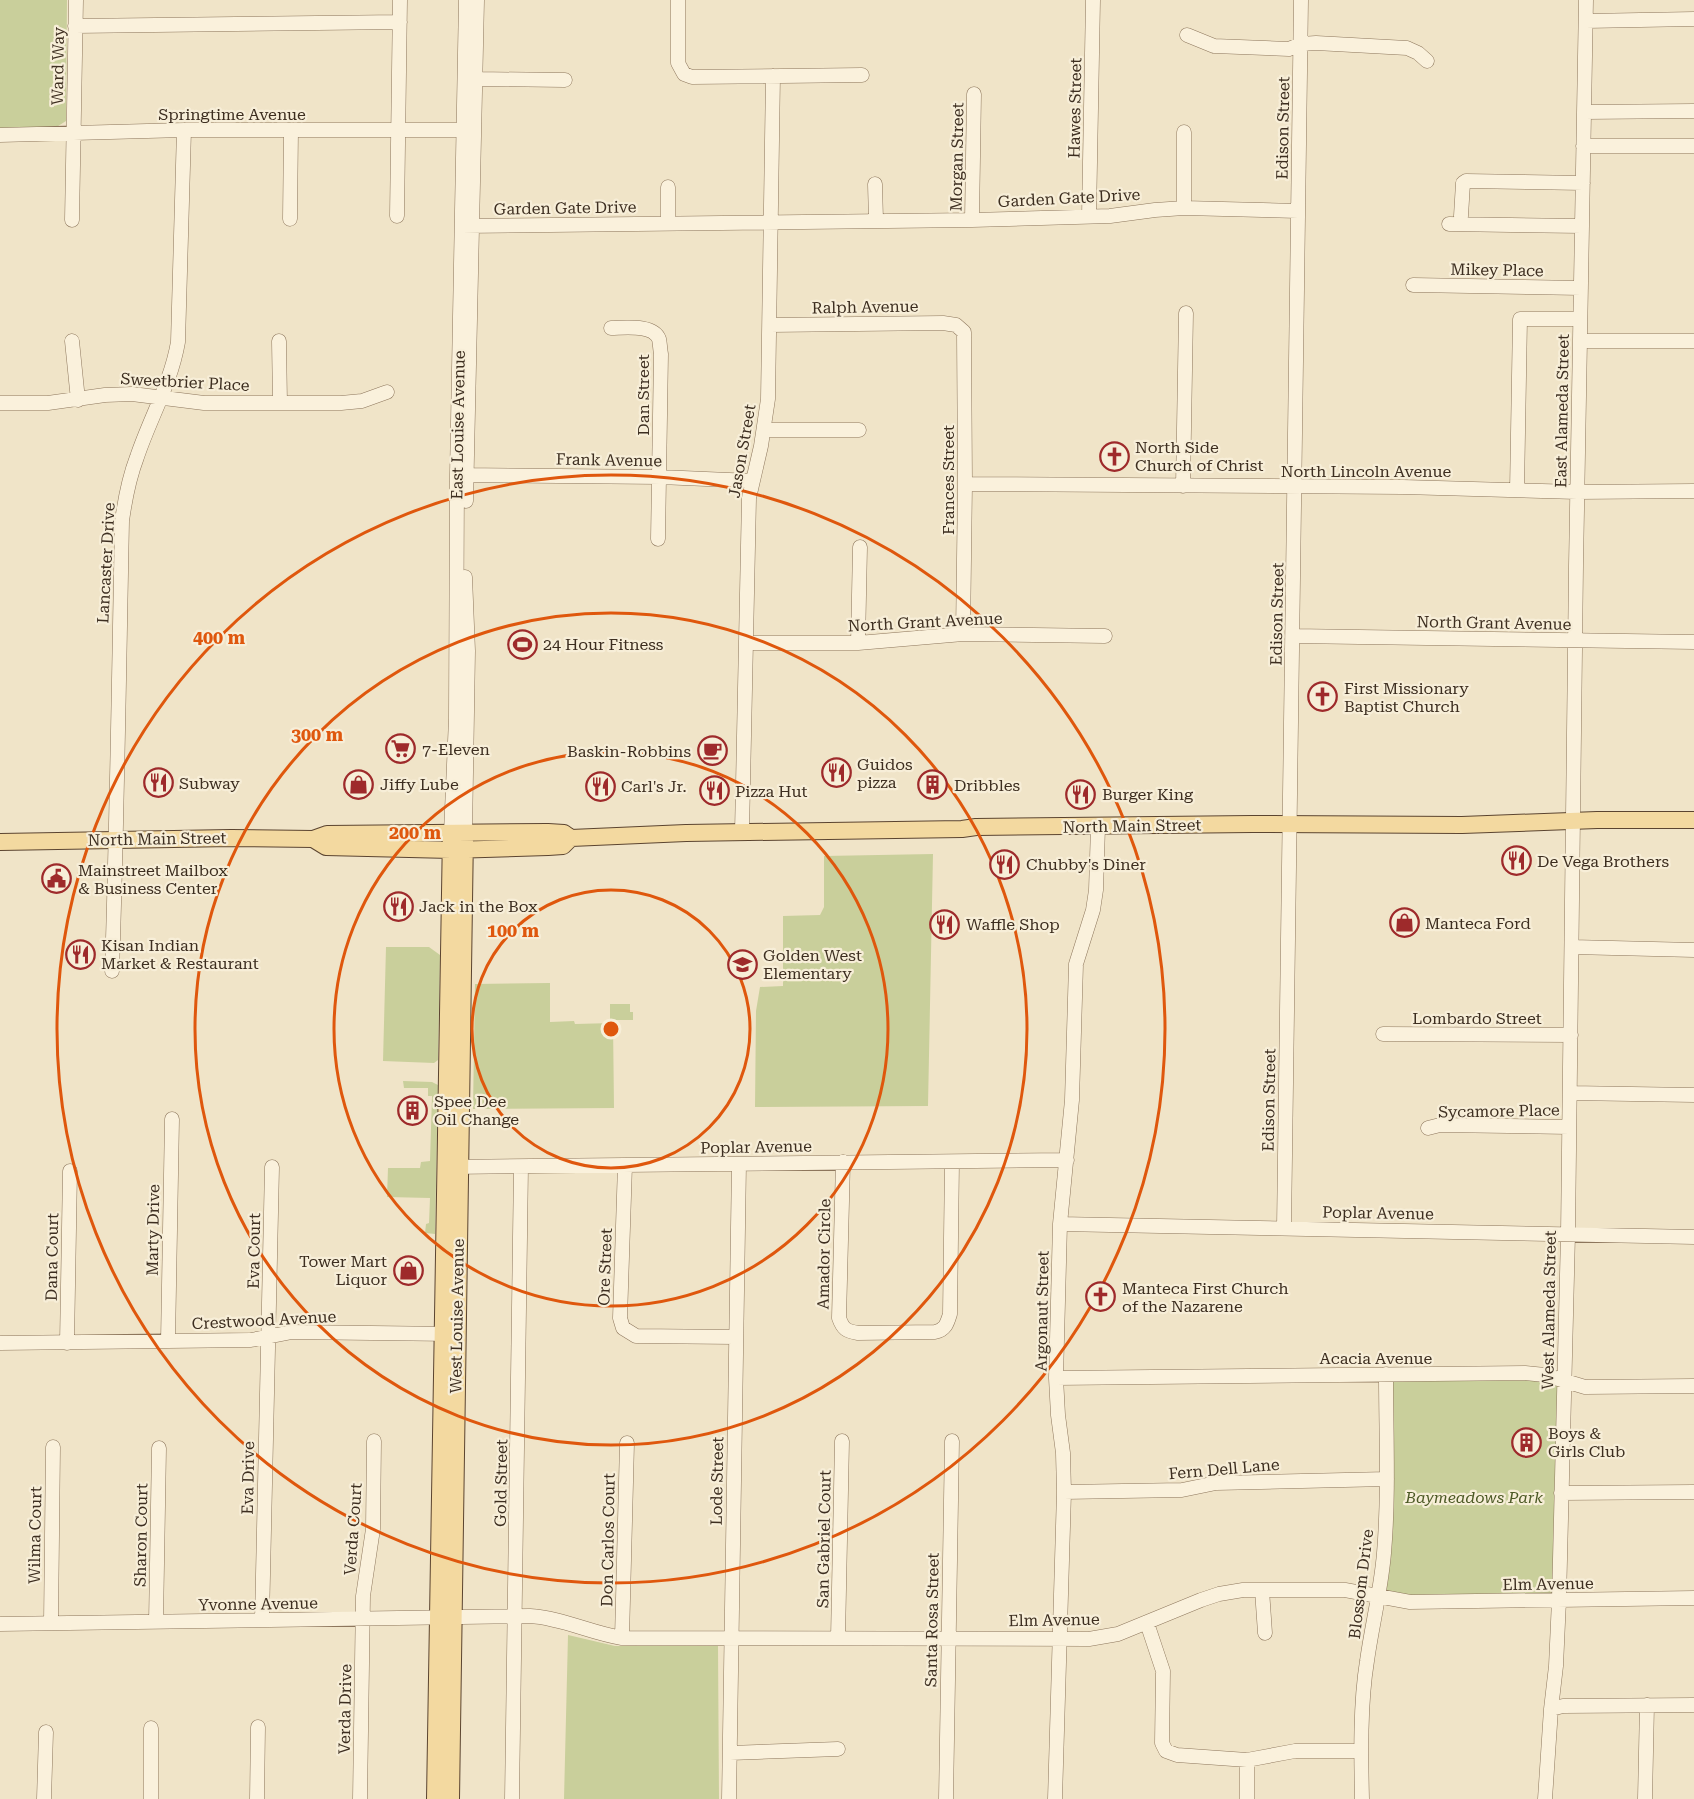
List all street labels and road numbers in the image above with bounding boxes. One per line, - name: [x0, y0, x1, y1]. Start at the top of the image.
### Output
- street label: Ward Way: [48, 26, 68, 105]
- street label: Hawes Street: [1065, 57, 1085, 159]
- street label: Edison Street: [1273, 76, 1293, 180]
- street label: Morgan Street: [947, 102, 967, 212]
- street label: Springtime Avenue: [158, 105, 306, 124]
- street label: Garden Gate Drive: [997, 185, 1141, 211]
- street label: Garden Gate Drive: [493, 197, 637, 219]
- street label: Mikey Place: [1450, 260, 1544, 280]
- street label: Ralph Avenue: [811, 297, 919, 317]
- street label: East Alameda Street: [1551, 334, 1573, 488]
- street label: East Louise Avenue: [447, 350, 469, 500]
- street label: Dan Street: [634, 354, 653, 436]
- street label: Sweetbrier Place: [120, 369, 250, 395]
- street label: Jason Street: [724, 403, 760, 499]
- street label: Frances Street: [939, 425, 958, 535]
- street label: Frank Avenue: [556, 450, 662, 470]
- street label: North Lincoln Avenue: [1281, 462, 1451, 481]
- street label: Lancaster Drive: [93, 502, 119, 624]
- street label: Edison Street: [1267, 562, 1287, 666]
- street label: North Grant Avenue: [847, 608, 1003, 636]
- street label: North Grant Avenue: [1416, 612, 1572, 634]
- street label: North Main Street: [1062, 815, 1202, 837]
- street label: North Main Street: [87, 828, 227, 850]
- street label: Lombardo Street: [1412, 1009, 1542, 1028]
- street label: Edison Street: [1259, 1048, 1279, 1152]
- street label: Sycamore Place: [1438, 1100, 1560, 1122]
- street label: Poplar Avenue: [700, 1137, 812, 1157]
- street label: Marty Drive: [143, 1184, 163, 1276]
- street label: Amador Circle: [814, 1198, 834, 1310]
- street label: Poplar Avenue: [1322, 1203, 1434, 1223]
- street label: Dana Court: [42, 1213, 62, 1301]
- street label: Eva Court: [244, 1213, 264, 1289]
- street label: Ore Street: [594, 1228, 616, 1306]
- street label: West Alameda Street: [1538, 1230, 1560, 1390]
- street label: West Louise Avenue: [446, 1238, 468, 1393]
- street label: Argonaut Street: [1031, 1250, 1053, 1372]
- street label: Crestwood Avenue: [191, 1307, 337, 1333]
- street label: Acacia Avenue: [1320, 1349, 1433, 1368]
- street label: Lode Street: [707, 1436, 727, 1526]
- street label: Gold Street: [491, 1439, 511, 1527]
- street label: Eva Drive: [238, 1441, 258, 1515]
- street label: Fern Dell Lane: [1168, 1455, 1281, 1483]
- street label: San Gabriel Court: [813, 1470, 835, 1608]
- street label: Don Carlos Court: [597, 1473, 619, 1607]
- street label: Verda Court: [340, 1482, 366, 1576]
- street label: Sharon Court: [131, 1483, 151, 1587]
- street label: Wilma Court: [25, 1486, 45, 1584]
- street label: Blossom Drive: [1345, 1528, 1377, 1640]
- street label: Santa Rosa Street: [921, 1553, 943, 1687]
- street label: Elm Avenue: [1502, 1574, 1594, 1594]
- street label: Yvonne Avenue: [198, 1593, 318, 1615]
- street label: Elm Avenue: [1008, 1610, 1100, 1630]
- street label: Verda Drive: [335, 1664, 355, 1754]

